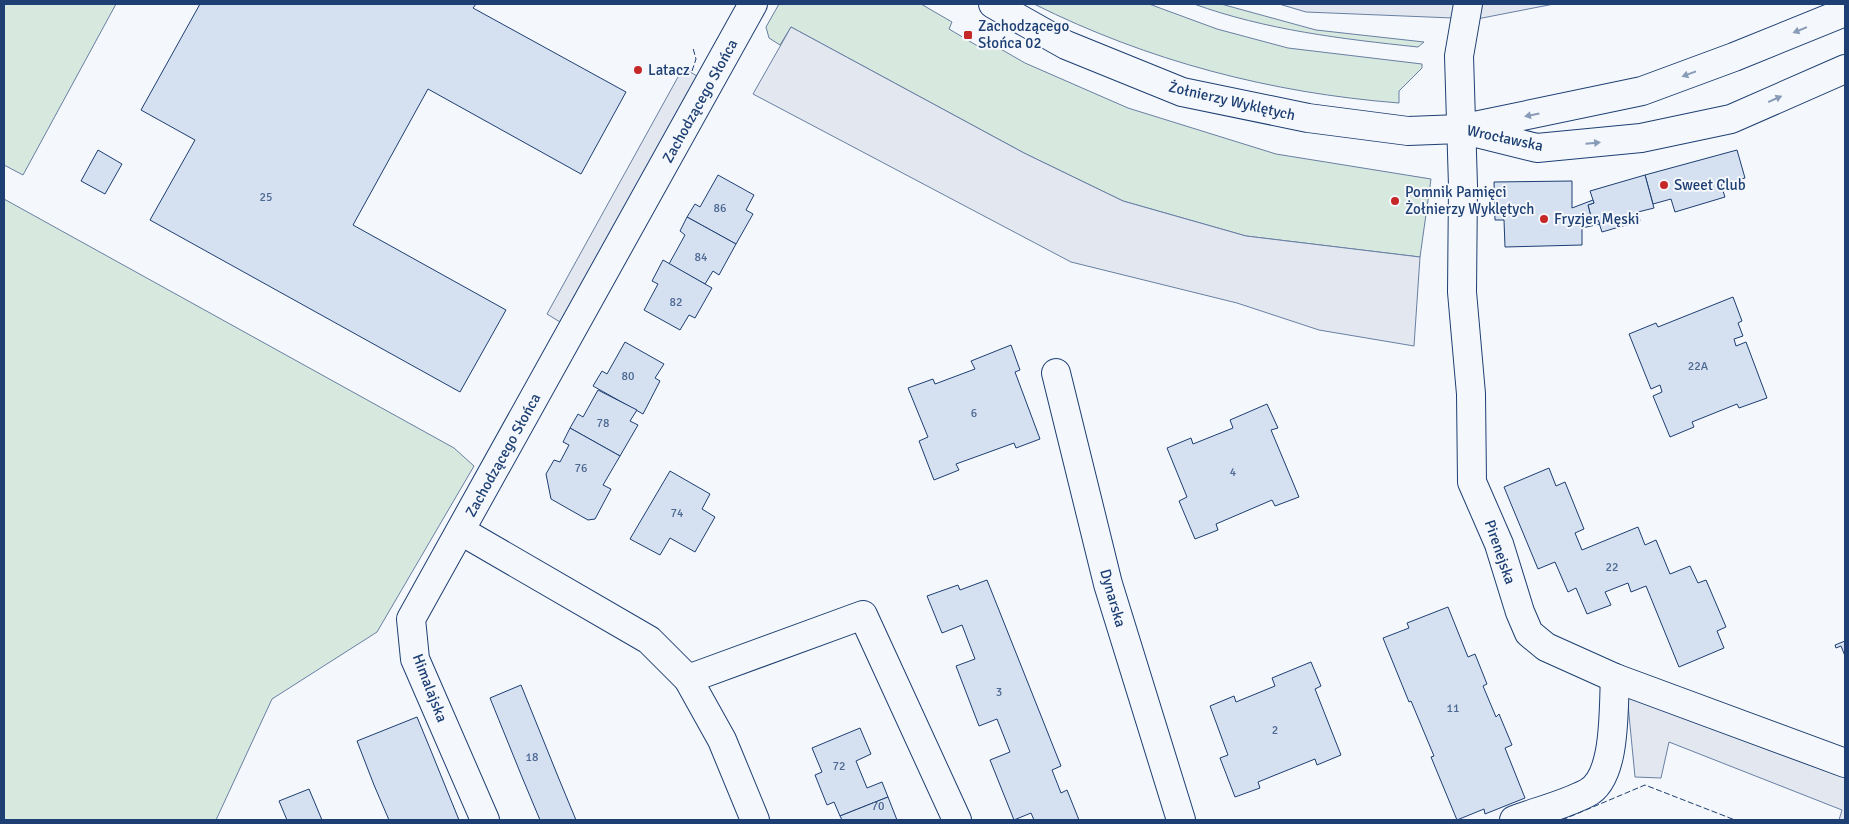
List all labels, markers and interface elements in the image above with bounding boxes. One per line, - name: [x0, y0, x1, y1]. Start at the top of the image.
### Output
- place label: Zachodzącego Słońca 02: [978, 17, 1069, 52]
- one-way arrow: [1793, 27, 1807, 35]
- marker: Zachodzącego Słońca 02: [962, 29, 974, 41]
- street label: Zachodzącego Słońca: [659, 36, 741, 166]
- place label: Latacz: [648, 61, 690, 79]
- marker: Latacz: [632, 64, 644, 76]
- one-way arrow: [1681, 70, 1696, 78]
- street label: Żołnierzy Wyklętych: [1167, 78, 1297, 124]
- one-way arrow: [1768, 95, 1782, 103]
- one-way arrow: [1523, 111, 1539, 119]
- street label: Wrocławska: [1465, 121, 1545, 155]
- one-way arrow: [1586, 138, 1602, 146]
- place label: Sweet Club: [1674, 176, 1746, 194]
- marker: Sweet Club: [1658, 179, 1670, 191]
- place label: Pomnik Pamięci Żołnierzy Wyklętych: [1405, 183, 1534, 218]
- house number: 25: [260, 190, 272, 205]
- marker: Pomnik Pamięci Żołnierzy Wyklętych: [1389, 195, 1401, 207]
- house number: 86: [714, 201, 726, 216]
- place label: Fryzjer Męski: [1554, 210, 1639, 228]
- marker: Fryzjer Męski: [1538, 213, 1550, 225]
- house number: 84: [695, 250, 708, 265]
- house number: 82: [670, 295, 682, 310]
- house number: 22A: [1688, 359, 1709, 374]
- house number: 80: [622, 369, 634, 384]
- street label: Zachodzącego Słońca: [462, 390, 544, 520]
- house number: 6: [971, 406, 977, 421]
- house number: 78: [597, 416, 609, 431]
- house number: 76: [575, 461, 587, 476]
- house number: 4: [1230, 465, 1237, 480]
- house number: 74: [671, 506, 684, 521]
- street label: Pirenejska: [1481, 517, 1519, 587]
- house number: 22: [1606, 560, 1618, 575]
- street label: Dynarska: [1096, 567, 1130, 629]
- street label: Himalajska: [409, 651, 451, 725]
- house number: 3: [996, 685, 1002, 700]
- house number: 11: [1447, 701, 1459, 716]
- house number: 2: [1272, 723, 1278, 738]
- house number: 18: [526, 750, 538, 765]
- house number: 72: [833, 759, 845, 774]
- house number: 70: [872, 799, 884, 814]

